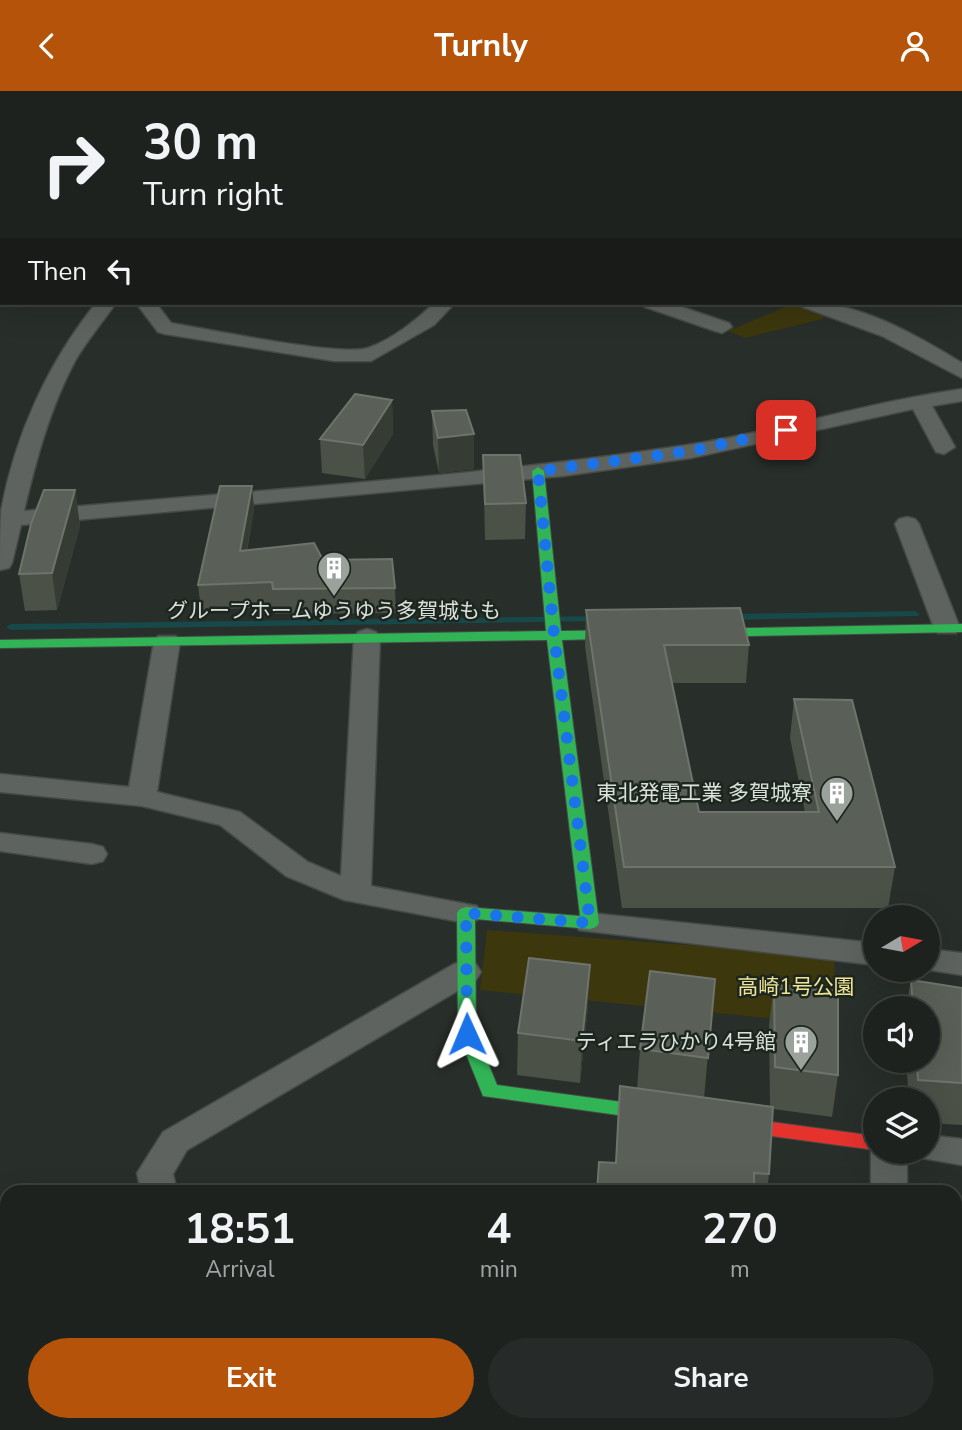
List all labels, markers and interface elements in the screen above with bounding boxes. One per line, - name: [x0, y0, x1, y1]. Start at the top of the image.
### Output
- text: Turnly: [434, 24, 528, 67]
- icon: back: [28, 27, 66, 65]
- icon: person: [896, 27, 934, 65]
- text: 30 m: [143, 109, 258, 176]
- icon: right: [28, 119, 119, 210]
- text: Turn right: [143, 173, 283, 216]
- icon: left: [101, 252, 139, 290]
- text: Then: [28, 254, 87, 289]
- pin: [756, 400, 816, 460]
- icon: arrive: [767, 411, 805, 449]
- building icon: グループホームゆうゆう多賀城もも: [315, 549, 353, 598]
- place label: グループホームゆうゆう多賀城もも: [167, 597, 501, 625]
- building icon: 東北発電工業 多賀城寮: [818, 774, 856, 823]
- place label: 東北発電工業 多賀城寮: [597, 779, 812, 807]
- north arrow: [863, 905, 940, 982]
- map controls: [863, 905, 940, 1164]
- park label: 高崎1号公園: [737, 973, 855, 1001]
- button: sound: [863, 996, 940, 1073]
- position arrow: [430, 997, 504, 1071]
- building icon: ティエラひかり4号館: [782, 1023, 820, 1072]
- place label: ティエラひかり4号館: [576, 1028, 776, 1056]
- button: layers: [863, 1087, 940, 1164]
- text: 18:51: [184, 1201, 295, 1258]
- text: 4: [486, 1201, 511, 1258]
- text: 270: [702, 1201, 778, 1258]
- text: Arrival: [205, 1254, 274, 1285]
- text: min: [480, 1254, 518, 1285]
- text: m: [730, 1254, 750, 1285]
- button: Exit: [28, 1338, 474, 1418]
- button: Share: [488, 1338, 934, 1418]

